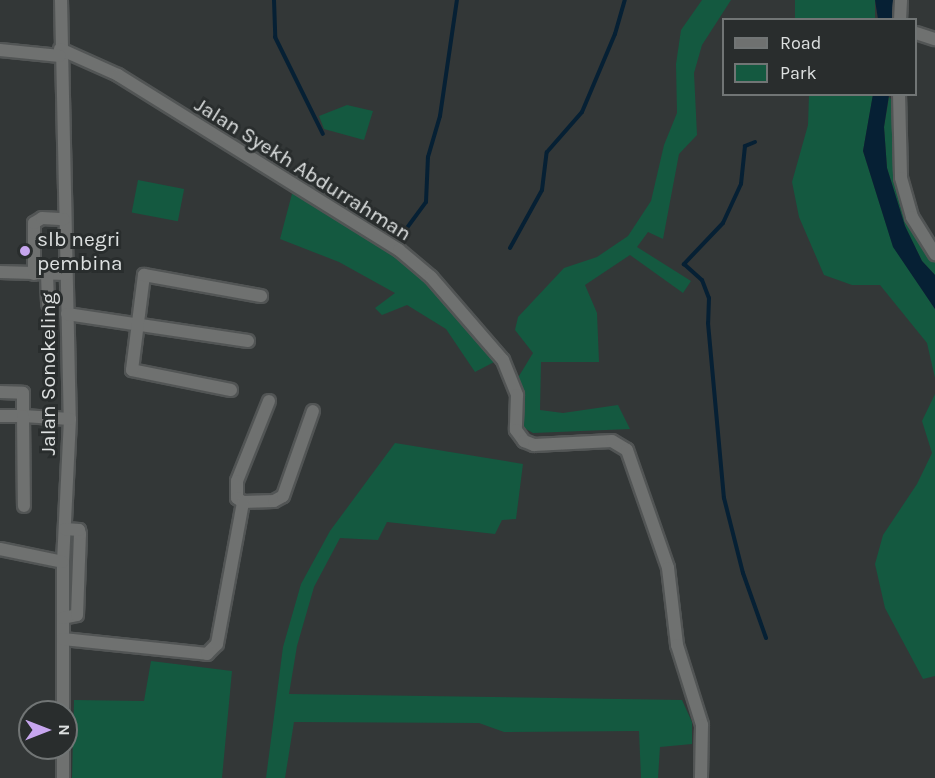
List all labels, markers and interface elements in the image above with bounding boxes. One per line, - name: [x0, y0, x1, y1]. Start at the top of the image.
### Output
- legend: [722, 18, 917, 96]
- text: Road: [780, 32, 821, 54]
- text: Park: [780, 62, 817, 84]
- street label: Jalan Syekh Abdurrahman: [190, 92, 416, 246]
- place label: slb negri pembina: [37, 226, 123, 276]
- marker: slb negri pembina: [18, 244, 32, 258]
- street label: Jalan Sonokeling: [35, 293, 61, 455]
- north arrow: [18, 700, 78, 760]
- text: N: [55, 724, 74, 736]

